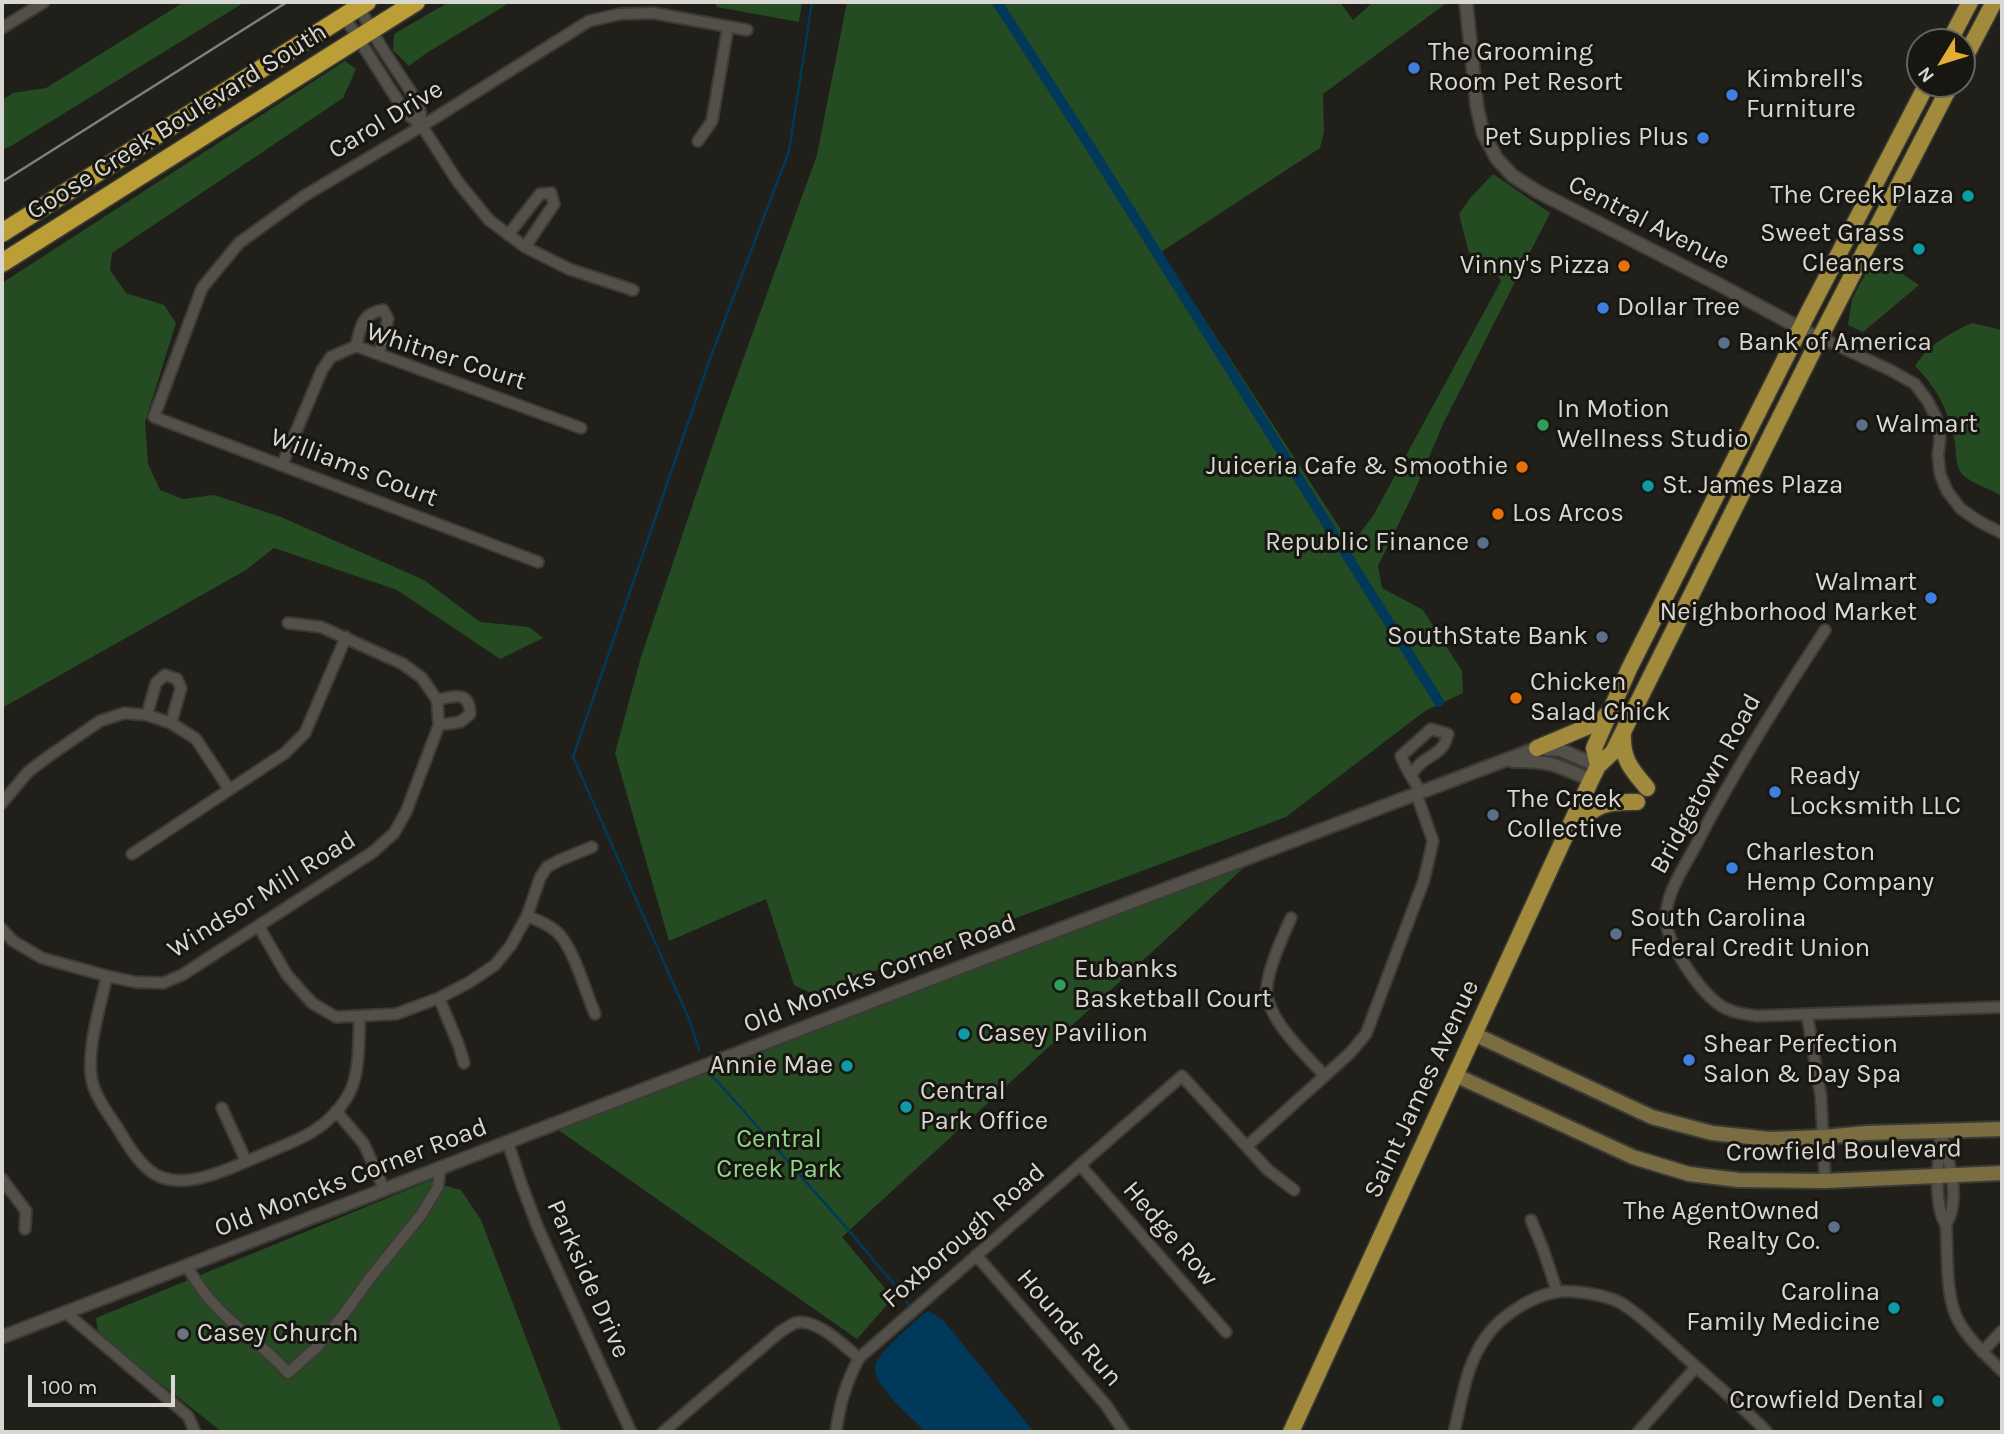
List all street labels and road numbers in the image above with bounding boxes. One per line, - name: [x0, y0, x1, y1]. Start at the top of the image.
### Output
- street label: Goose Creek Boulevard South: [21, 17, 333, 227]
- street label: Carol Drive: [323, 74, 449, 166]
- street label: Central Avenue: [1563, 169, 1735, 277]
- street label: Whitner Court: [362, 316, 530, 398]
- street label: Williams Court: [266, 422, 442, 514]
- street label: Bridgetown Road: [1644, 688, 1768, 880]
- street label: Windsor Mill Road: [162, 825, 362, 965]
- street label: Old Moncks Corner Road: [739, 908, 1021, 1040]
- street label: Saint James Avenue: [1358, 975, 1486, 1203]
- street label: Old Moncks Corner Road: [210, 1112, 492, 1244]
- street label: Crowfield Boulevard: [1726, 1133, 1962, 1169]
- street label: Foxborough Road: [876, 1157, 1052, 1315]
- street label: Hedge Row: [1116, 1175, 1224, 1293]
- street label: Parkside Drive: [539, 1195, 637, 1363]
- street label: Hounds Run: [1009, 1263, 1129, 1393]

